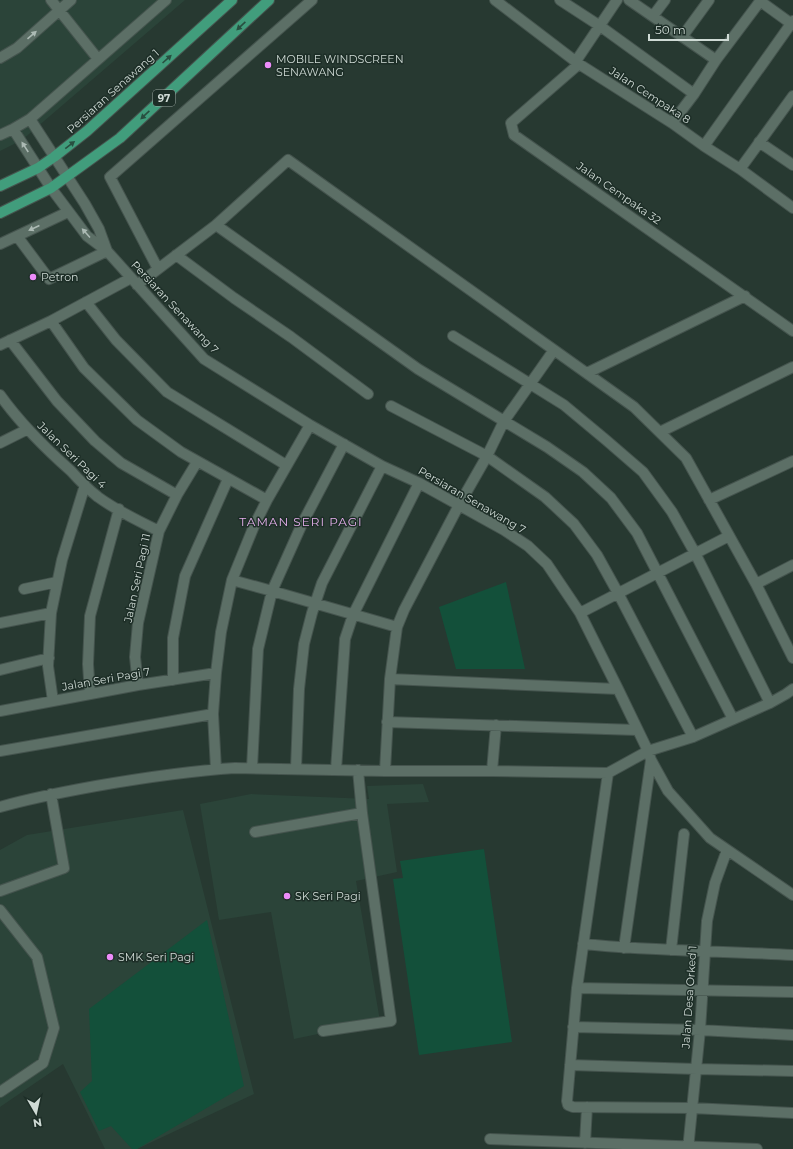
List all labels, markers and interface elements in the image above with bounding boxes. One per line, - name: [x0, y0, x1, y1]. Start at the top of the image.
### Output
- scale bar: [649, 16, 728, 42]
- one-way arrow: [236, 22, 246, 31]
- text: 50 m: [655, 22, 686, 37]
- one-way arrow: [27, 31, 36, 40]
- street label: Persiaran Senawang 1: [64, 46, 162, 136]
- place label: MOBILE WINDSCREEN SENAWANG: [276, 52, 404, 79]
- one-way arrow: [162, 54, 172, 64]
- marker: MOBILE WINDSCREEN SENAWANG: [263, 60, 273, 70]
- street label: Jalan Cempaka 8: [606, 63, 693, 127]
- road number: 97: [153, 90, 175, 106]
- one-way arrow: [141, 110, 150, 119]
- one-way arrow: [21, 141, 28, 153]
- one-way arrow: [64, 141, 75, 149]
- street label: Jalan Cempaka 32: [573, 158, 664, 227]
- one-way arrow: [28, 225, 40, 231]
- one-way arrow: [81, 228, 91, 238]
- street label: Persiaran Senawang 7: [128, 258, 222, 356]
- place label: Petron: [41, 270, 78, 284]
- marker: Petron: [28, 272, 38, 282]
- street label: Jalan Seri Pagi 4: [34, 418, 110, 492]
- street label: Persiaran Senawang 7: [416, 463, 528, 537]
- district label: TAMAN SERI PAGI: [239, 514, 363, 529]
- street label: Jalan Seri Pagi 11: [120, 532, 153, 625]
- street label: Jalan Seri Pagi 7: [60, 664, 151, 694]
- place label: SK Seri Pagi: [295, 889, 361, 903]
- marker: SK Seri Pagi: [282, 891, 292, 901]
- street label: Jalan Desa Orked 1: [678, 945, 700, 1050]
- place label: SMK Seri Pagi: [118, 950, 194, 964]
- marker: SMK Seri Pagi: [105, 952, 115, 962]
- north arrow: [16, 1093, 56, 1133]
- text: N: [32, 1115, 43, 1130]

